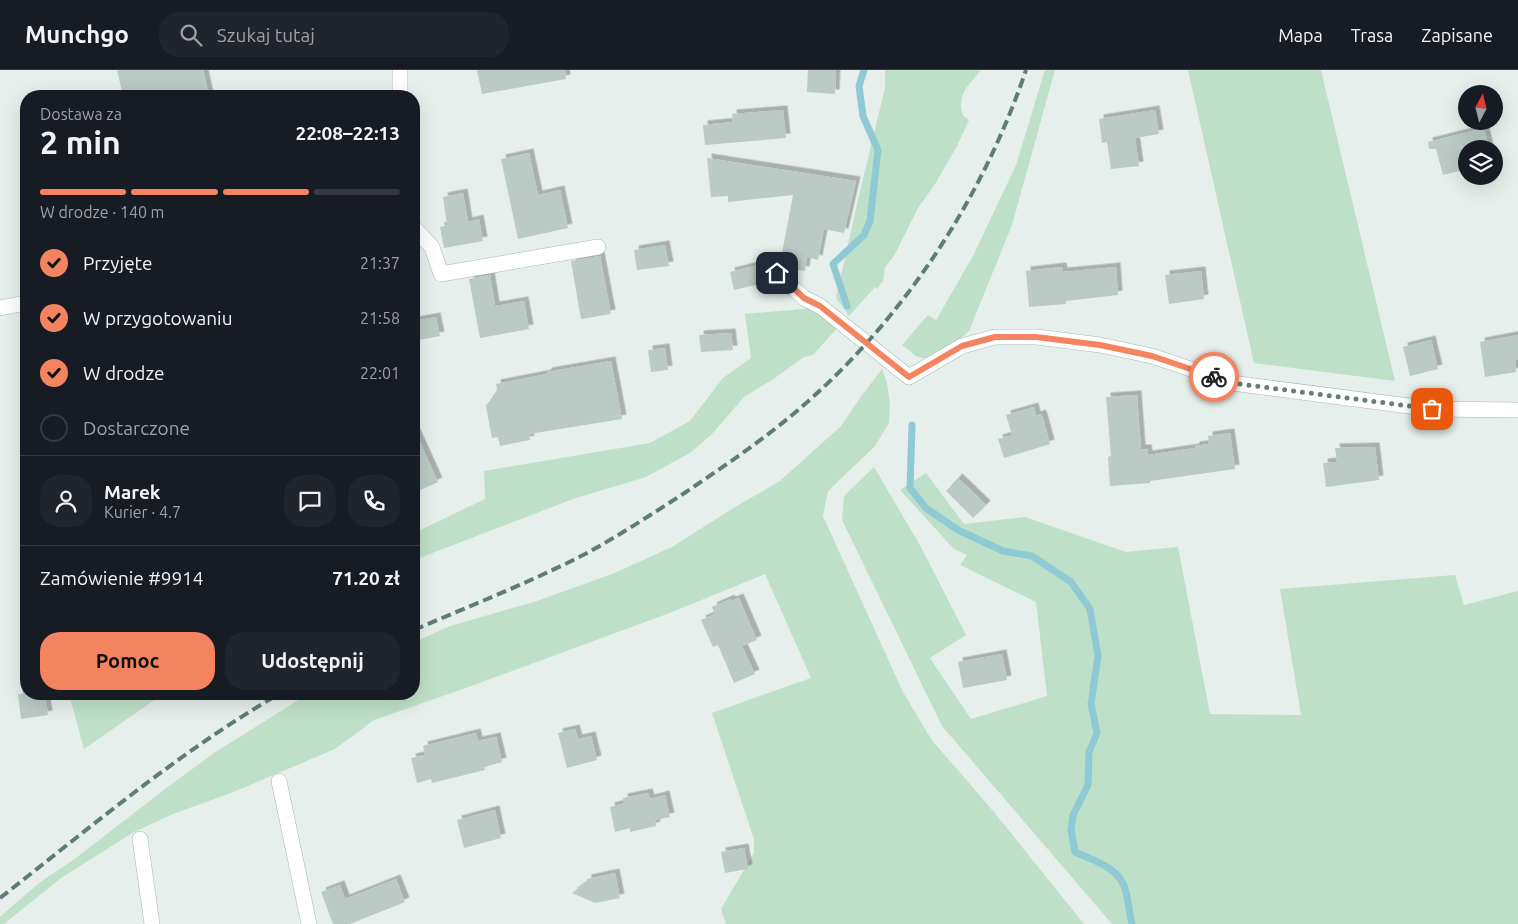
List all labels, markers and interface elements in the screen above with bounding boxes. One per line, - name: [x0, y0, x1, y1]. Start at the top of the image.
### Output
- search box: [159, 12, 509, 57]
- text: Munchgo: [25, 21, 129, 48]
- icon: search: [177, 21, 205, 49]
- text: Szukaj tutaj: [217, 24, 315, 46]
- text: Mapa: [1278, 25, 1323, 45]
- text: Trasa: [1351, 25, 1393, 45]
- text: Zapisane: [1421, 25, 1493, 45]
- north arrow: [1458, 85, 1502, 130]
- map controls: [1458, 85, 1503, 185]
- text: Dostawa za: [40, 105, 122, 123]
- text: 22:08–22:13: [295, 122, 400, 144]
- text: 2 min: [40, 124, 121, 160]
- button: layers: [1458, 140, 1503, 185]
- text: W drodze · 140 m: [40, 203, 164, 221]
- icon: check: [40, 249, 68, 277]
- text: Przyjęte: [83, 252, 153, 274]
- pin: [756, 252, 798, 294]
- text: 21:37: [360, 254, 400, 272]
- icon: home: [763, 259, 791, 287]
- icon: check: [40, 304, 68, 332]
- text: W przygotowaniu: [83, 307, 233, 329]
- text: 21:58: [360, 309, 400, 327]
- courier: [1189, 352, 1239, 402]
- icon: check: [40, 359, 68, 387]
- text: W drodze: [83, 362, 165, 384]
- icon: bike: [1200, 363, 1228, 391]
- text: 22:01: [360, 364, 400, 382]
- pin: [1411, 388, 1453, 430]
- icon: bag: [1418, 395, 1446, 423]
- text: Dostarczone: [83, 417, 190, 439]
- button: person: [40, 475, 92, 527]
- button: chat: [284, 475, 336, 527]
- button: phone: [348, 475, 400, 527]
- text: Marek: [104, 481, 161, 503]
- text: Kurier · 4.7: [104, 503, 181, 521]
- text: Zamówienie #9914: [40, 567, 204, 589]
- text: 71.20 zł: [332, 567, 400, 589]
- button: Pomoc: [40, 632, 215, 690]
- button: Udostępnij: [225, 632, 400, 690]

